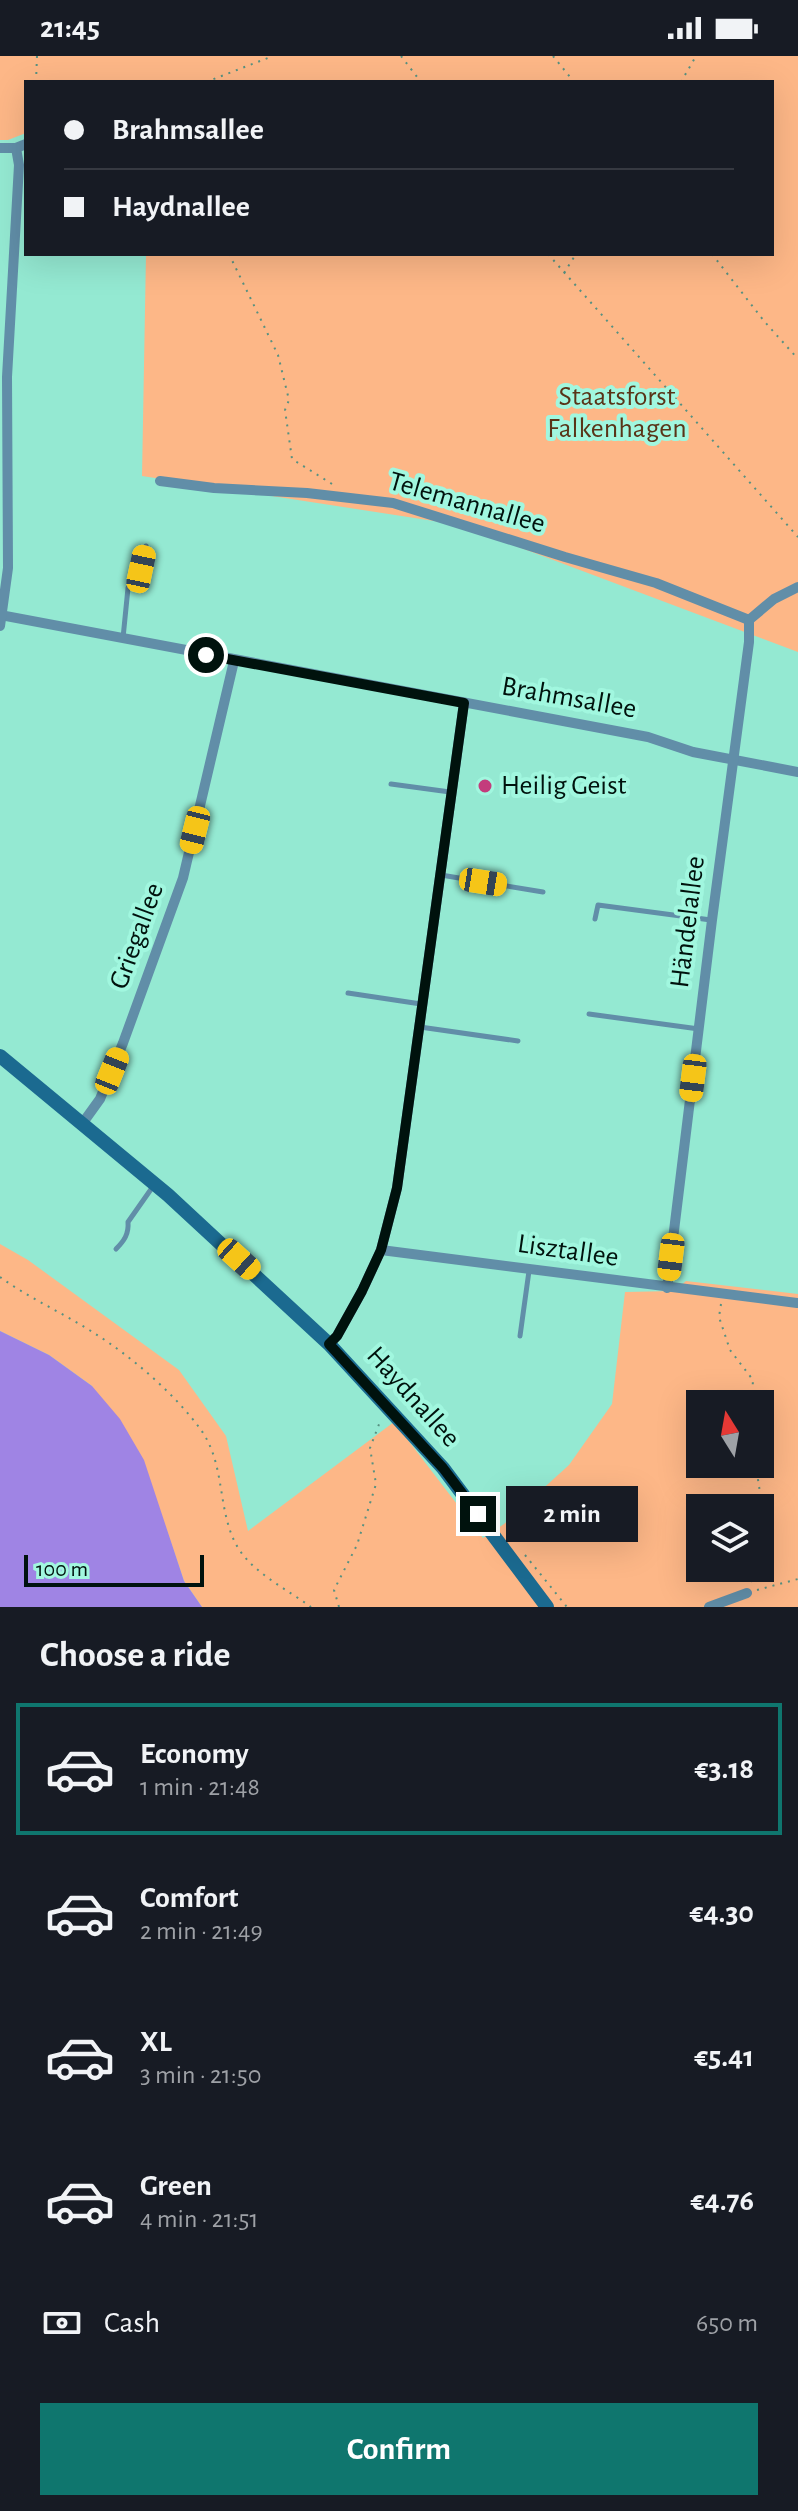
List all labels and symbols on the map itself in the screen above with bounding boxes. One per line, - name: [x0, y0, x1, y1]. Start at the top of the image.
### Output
- park label: Staatsforst Falkenhagen: [547, 383, 687, 443]
- street label: Telemannallee: [386, 467, 548, 539]
- car: [124, 543, 158, 595]
- route start: [188, 637, 224, 673]
- street label: Brahmsallee: [500, 672, 638, 724]
- place label: Heilig Geist: [501, 772, 627, 800]
- marker: Heilig Geist: [476, 777, 494, 795]
- car: [178, 804, 212, 856]
- street label: Händelallee: [666, 854, 710, 990]
- car: [457, 866, 509, 898]
- street label: Griegallee: [105, 879, 169, 993]
- car: [92, 1044, 132, 1098]
- car: [678, 1053, 708, 1103]
- street label: Lisztallee: [516, 1230, 620, 1272]
- car: [656, 1232, 686, 1282]
- car: [213, 1234, 265, 1284]
- street label: Haydnallee: [361, 1341, 465, 1453]
- north arrow: [686, 1390, 774, 1478]
- callout: 2 min: [506, 1486, 638, 1542]
- route end: [460, 1496, 496, 1532]
- scale bar: [24, 1551, 204, 1587]

